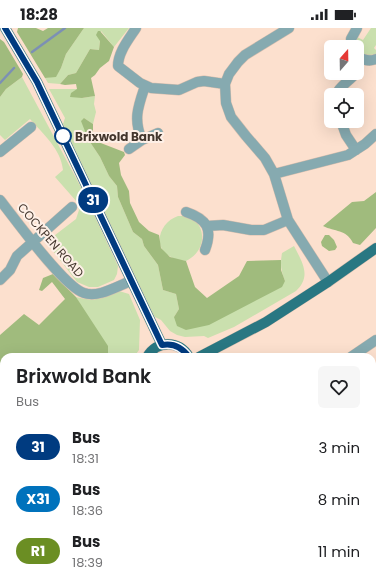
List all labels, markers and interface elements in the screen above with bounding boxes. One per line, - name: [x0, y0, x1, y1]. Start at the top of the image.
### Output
- text: 18:28: [20, 4, 58, 25]
- north arrow: [324, 40, 364, 80]
- map controls: [324, 40, 364, 128]
- button: locate: [324, 88, 364, 128]
- marker: Brixwold Bank: [54, 127, 72, 145]
- place label: Brixwold Bank: [75, 128, 163, 145]
- line badge: 31: [75, 187, 111, 213]
- text: 31: [86, 190, 100, 210]
- street label: COCKPEN ROAD: [14, 199, 88, 281]
- text: Brixwold Bank: [16, 363, 151, 390]
- button: heart: [318, 366, 360, 408]
- text: Bus: [16, 392, 39, 411]
- text: Bus: [72, 427, 100, 448]
- text: 31: [31, 437, 45, 457]
- text: 3 min: [318, 437, 360, 458]
- text: 18:31: [72, 449, 99, 468]
- text: Bus: [72, 479, 100, 500]
- text: X31: [26, 489, 50, 509]
- text: 8 min: [318, 489, 360, 510]
- text: 18:36: [72, 501, 103, 520]
- text: Bus: [72, 531, 100, 552]
- text: R1: [31, 541, 45, 561]
- text: 11 min: [318, 541, 360, 562]
- text: 18:39: [72, 553, 103, 572]

